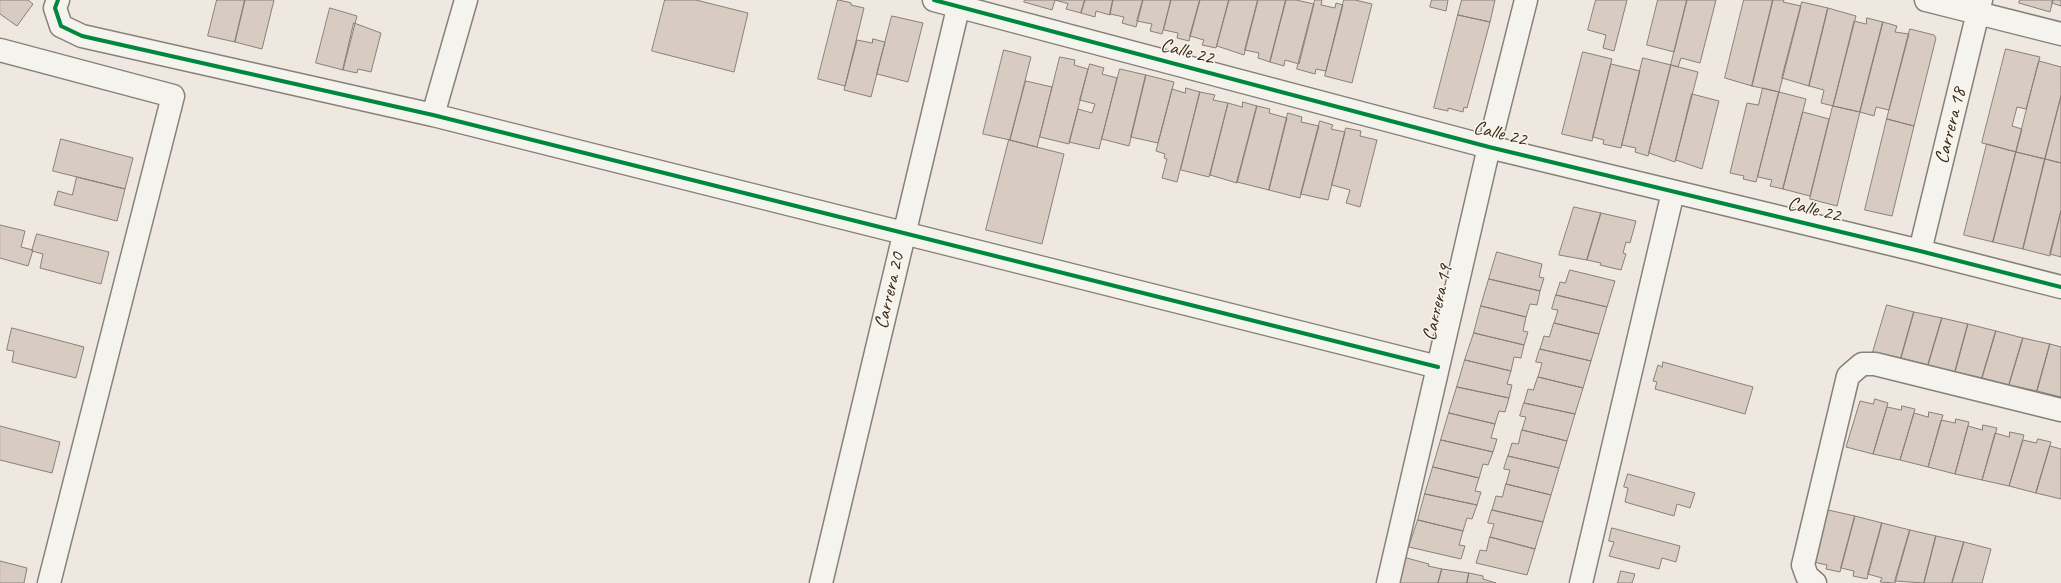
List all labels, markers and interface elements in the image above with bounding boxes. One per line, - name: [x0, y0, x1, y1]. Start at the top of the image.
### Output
- street label: Calle 22: [1158, 33, 1216, 71]
- street label: Carrera 18: [1930, 86, 1972, 166]
- street label: Calle 22: [1471, 116, 1529, 152]
- street label: Calle 22: [1785, 192, 1843, 228]
- street label: Carrera 20: [870, 251, 910, 331]
- street label: Carrera 19: [1418, 263, 1458, 343]

